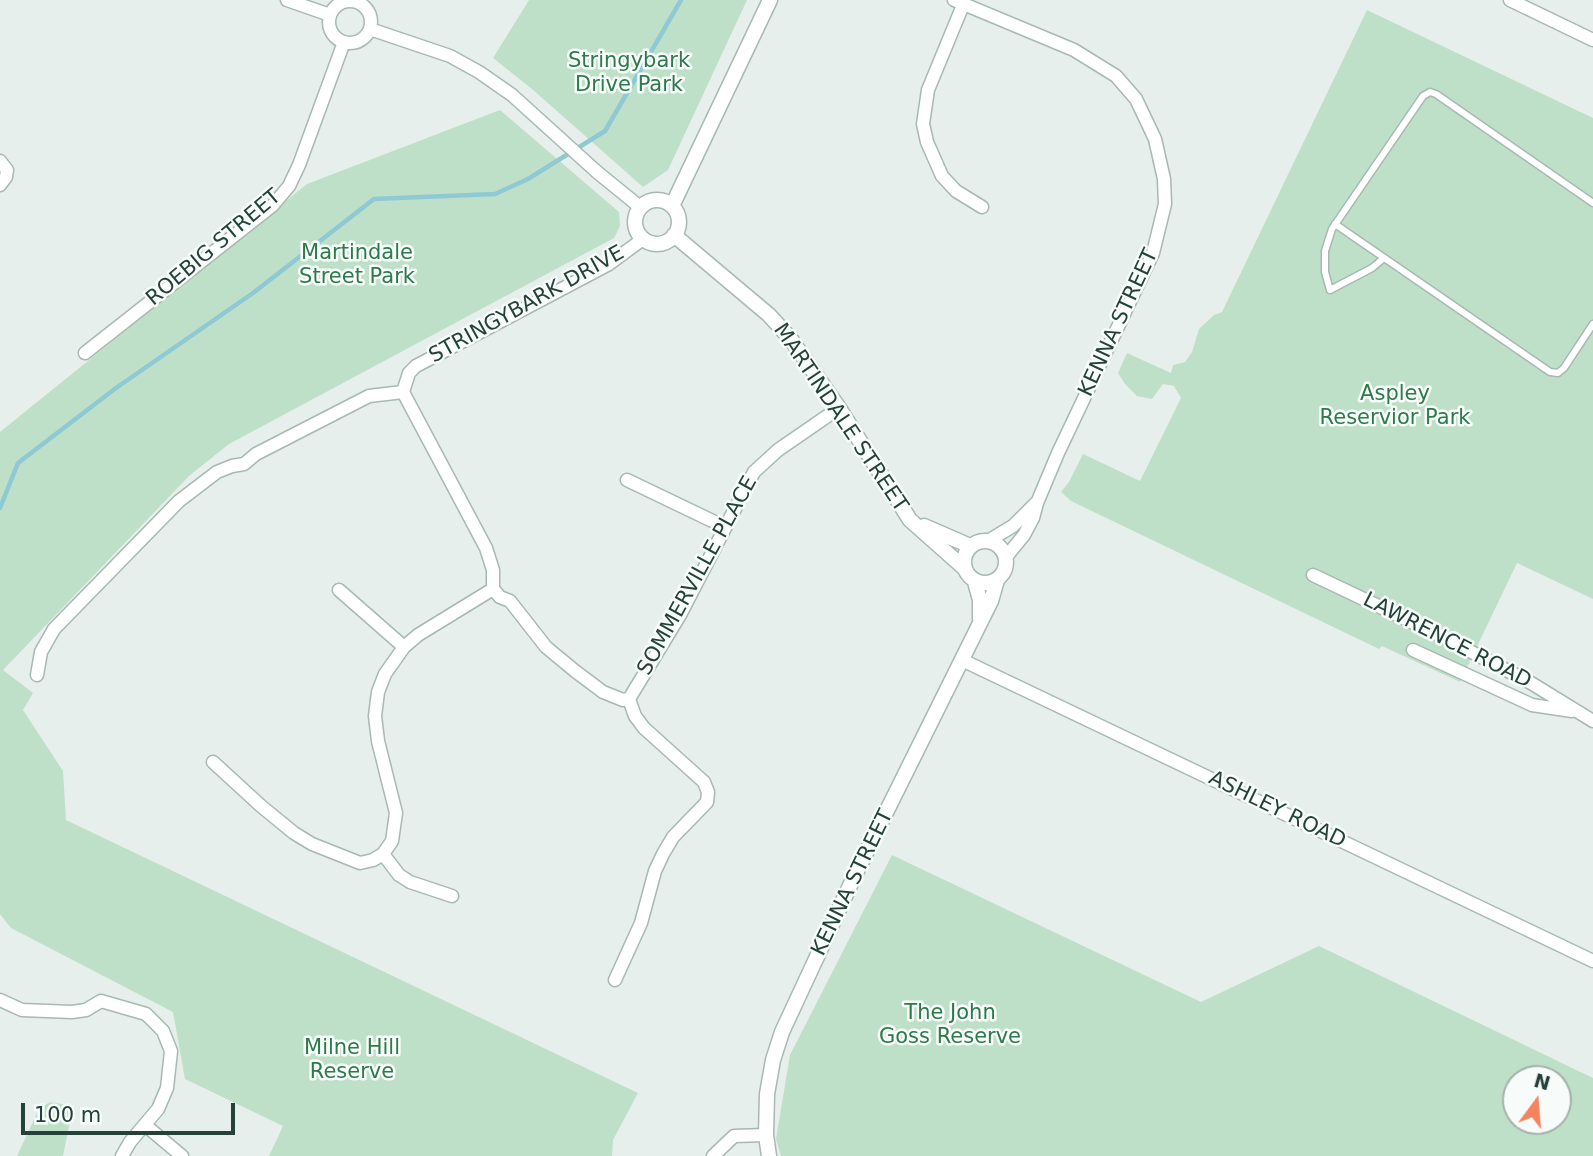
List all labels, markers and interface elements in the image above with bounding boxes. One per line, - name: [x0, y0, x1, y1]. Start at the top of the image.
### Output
- park label: Stringybark Drive Park: [568, 49, 690, 99]
- street label: ROEBIG STREET: [142, 184, 286, 312]
- park label: Martindale Street Park: [299, 241, 415, 291]
- street label: STRINGYBARK DRIVE: [425, 241, 629, 369]
- street label: KENNA STREET: [1074, 245, 1164, 401]
- street label: MARTINDALE STREET: [767, 319, 913, 517]
- park label: Aspley Reservior Park: [1320, 382, 1470, 432]
- street label: SOMMERVILLE PLACE: [633, 472, 763, 680]
- street label: LAWRENCE ROAD: [1359, 588, 1535, 694]
- street label: ASHLEY ROAD: [1204, 766, 1350, 854]
- street label: KENNA STREET: [807, 806, 899, 960]
- park label: The John Goss Reserve: [879, 1001, 1021, 1051]
- park label: Milne Hill Reserve: [304, 1036, 400, 1086]
- north arrow: [1502, 1065, 1572, 1135]
- text: N: [1532, 1069, 1553, 1095]
- scale bar: [24, 1090, 238, 1134]
- text: 100 m: [34, 1103, 101, 1127]

